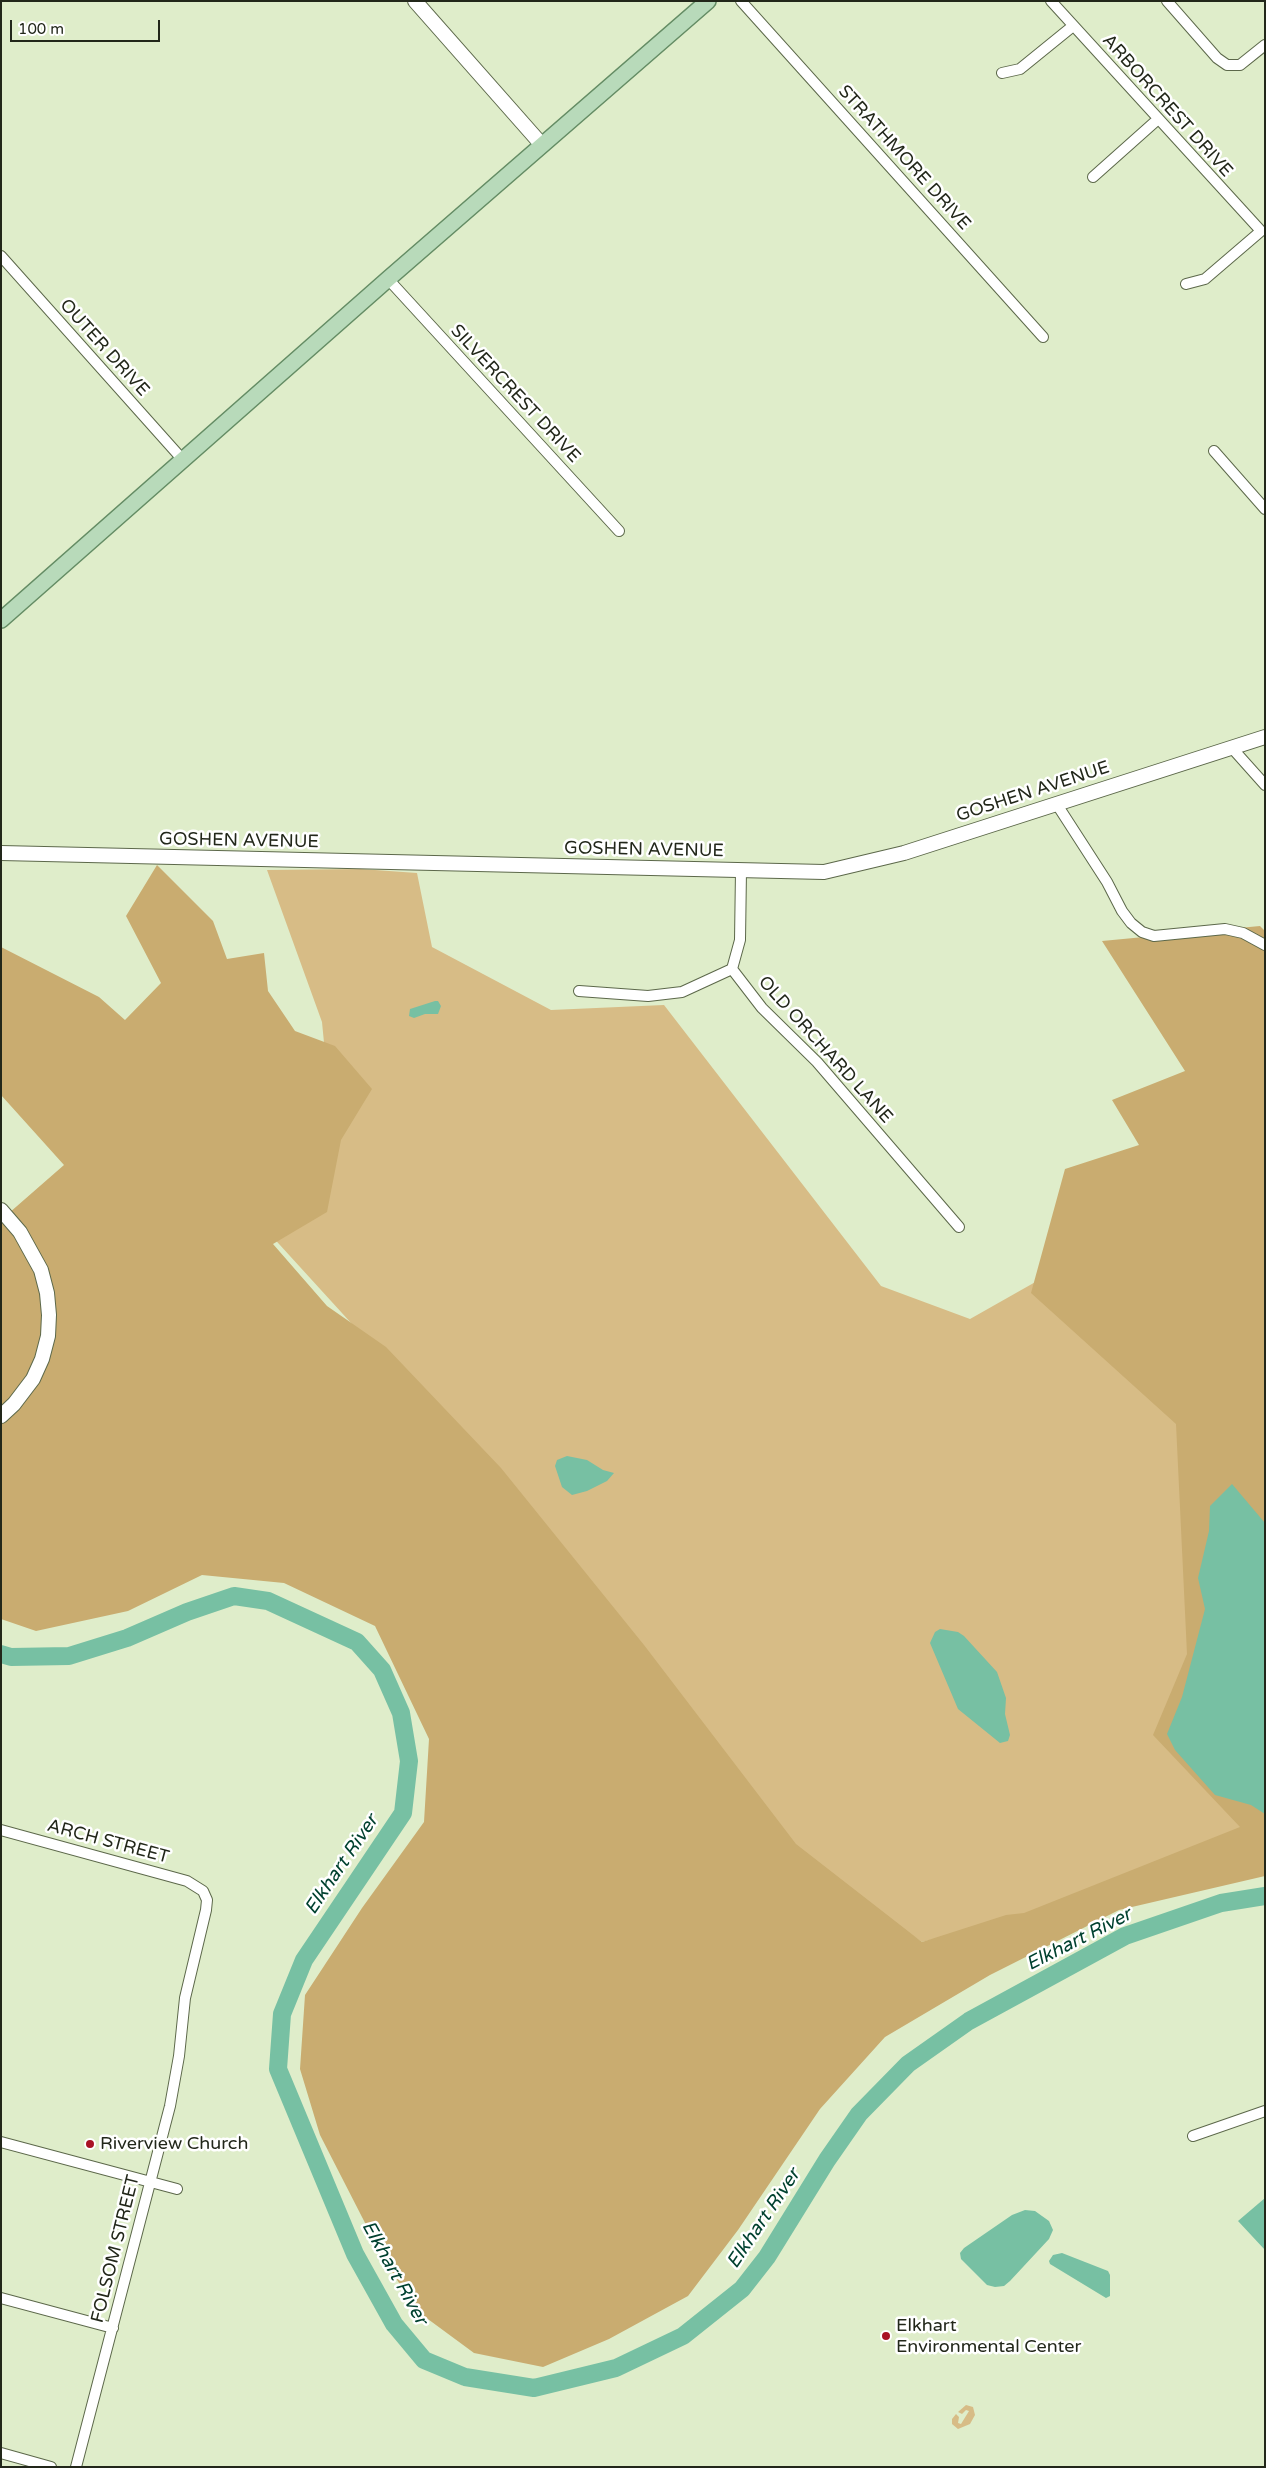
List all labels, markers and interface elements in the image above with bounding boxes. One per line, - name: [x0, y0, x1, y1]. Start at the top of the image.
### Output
- scale bar: [12, 10, 162, 42]
- text: 100 m: [18, 20, 64, 38]
- street label: ARBORCREST DRIVE: [1097, 30, 1237, 182]
- street label: STRATHMORE DRIVE: [833, 81, 975, 235]
- street label: OUTER DRIVE: [55, 295, 153, 401]
- street label: SILVERCREST DRIVE: [445, 321, 585, 467]
- street label: GOSHEN AVENUE: [954, 757, 1112, 827]
- street label: GOSHEN AVENUE: [159, 829, 319, 853]
- street label: GOSHEN AVENUE: [564, 838, 724, 862]
- street label: OLD ORCHARD LANE: [753, 972, 897, 1128]
- water label: Elkhart River: [300, 1811, 384, 1919]
- street label: ARCH STREET: [45, 1815, 171, 1869]
- water label: Elkhart River: [1023, 1904, 1135, 1976]
- place label: Riverview Church: [100, 2133, 248, 2155]
- marker: Riverview Church: [84, 2138, 96, 2150]
- water label: Elkhart River: [722, 2165, 806, 2273]
- street label: FOLSOM STREET: [87, 2173, 145, 2325]
- water label: Elkhart River: [356, 2217, 432, 2329]
- place label: Elkhart Environmental Center: [896, 2315, 1081, 2358]
- marker: Elkhart Environmental Center: [880, 2330, 892, 2342]

